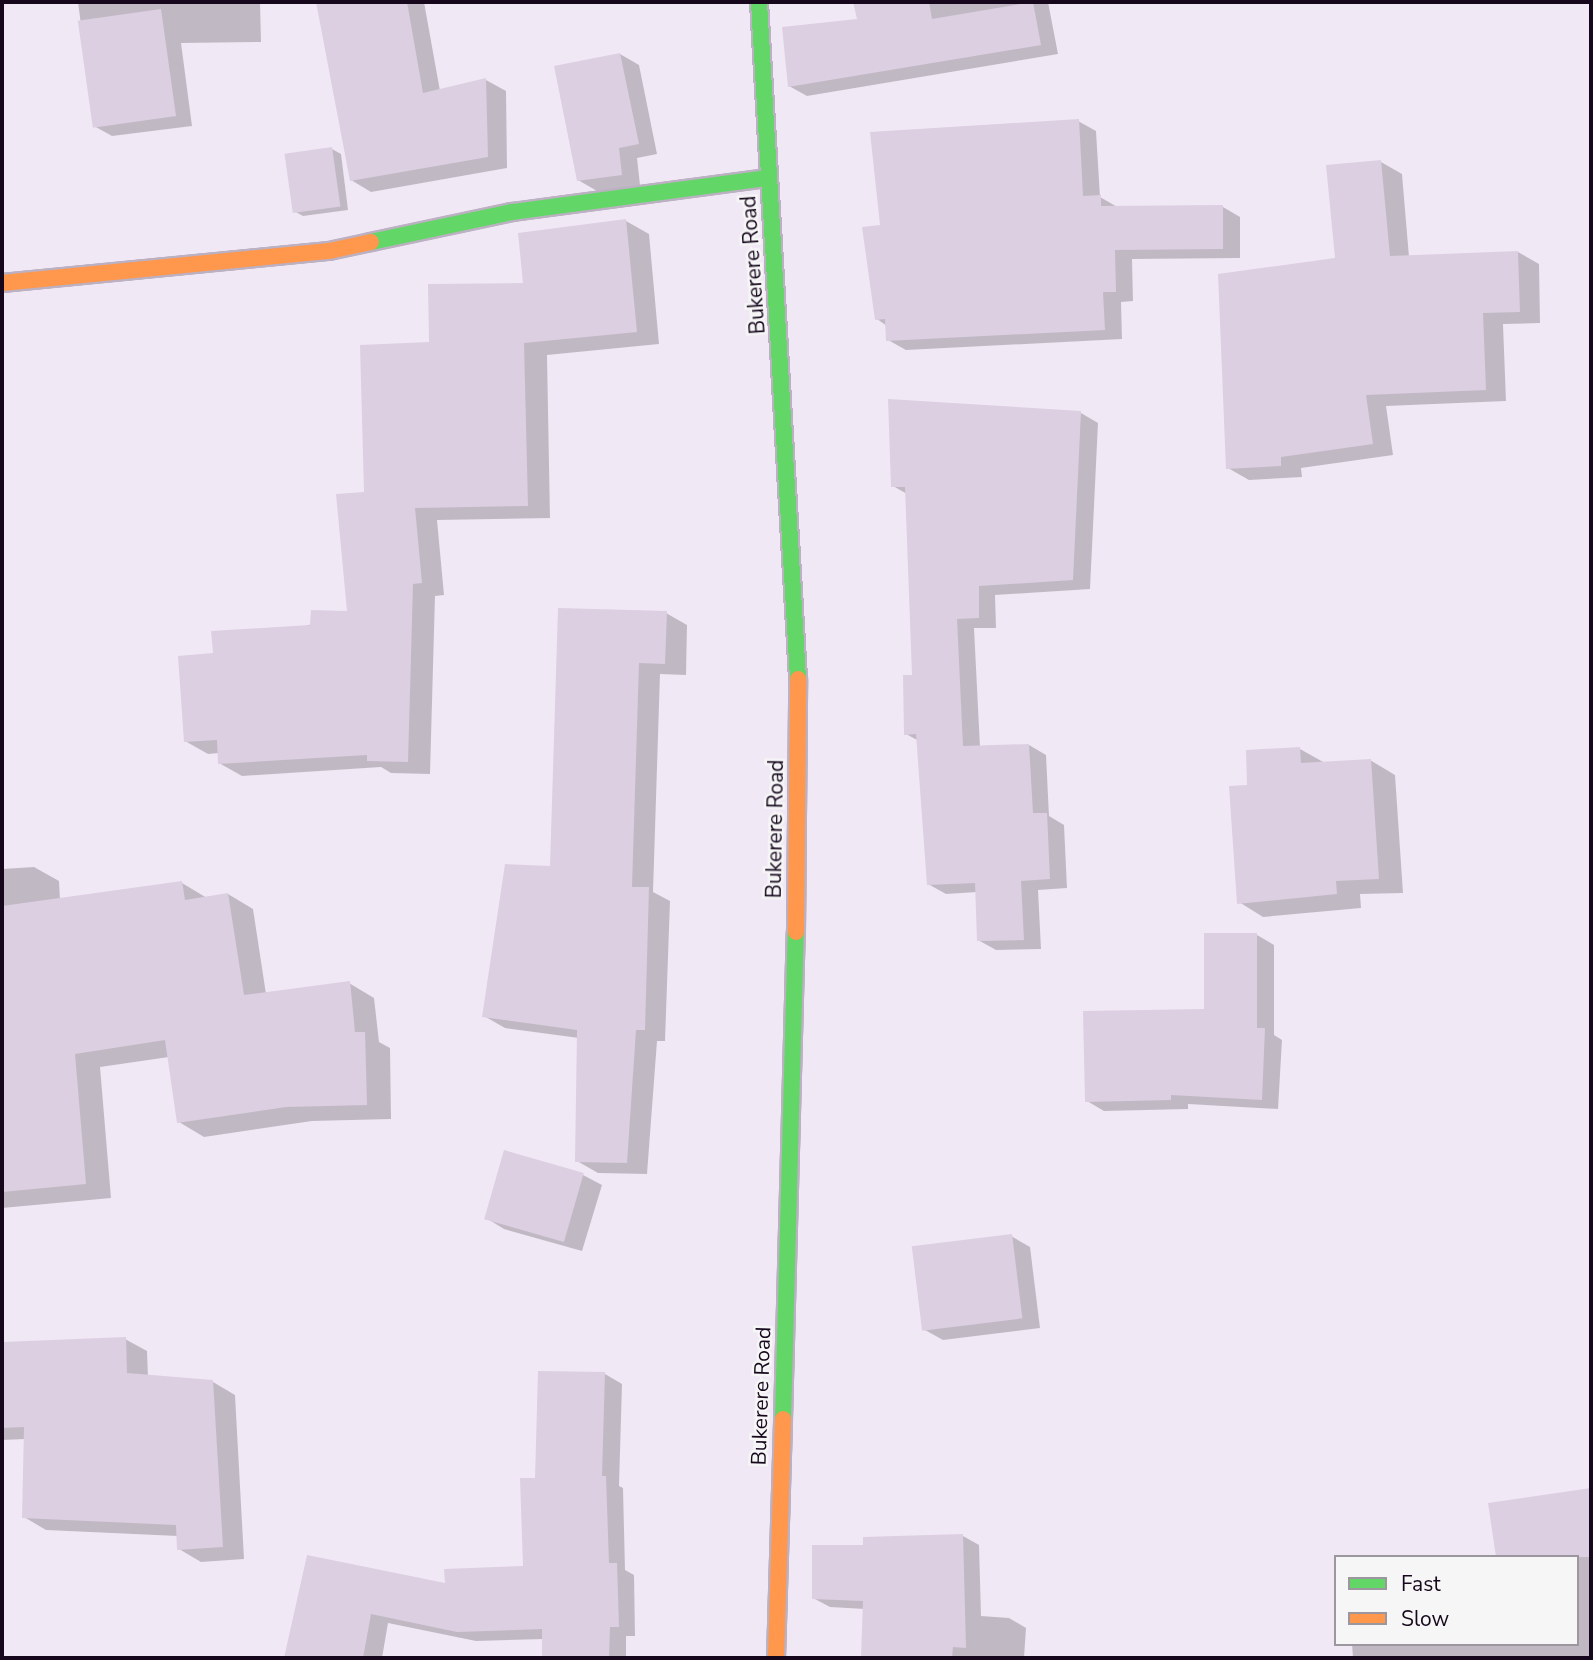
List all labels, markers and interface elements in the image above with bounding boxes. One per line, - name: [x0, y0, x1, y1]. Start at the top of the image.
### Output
- street label: Bukerere Road: [736, 195, 770, 335]
- street label: Bukerere Road: [761, 759, 789, 899]
- street label: Bukerere Road: [746, 1326, 776, 1466]
- legend: [1334, 1555, 1579, 1646]
- text: Fast: [1401, 1570, 1441, 1598]
- text: Slow: [1401, 1605, 1449, 1633]

